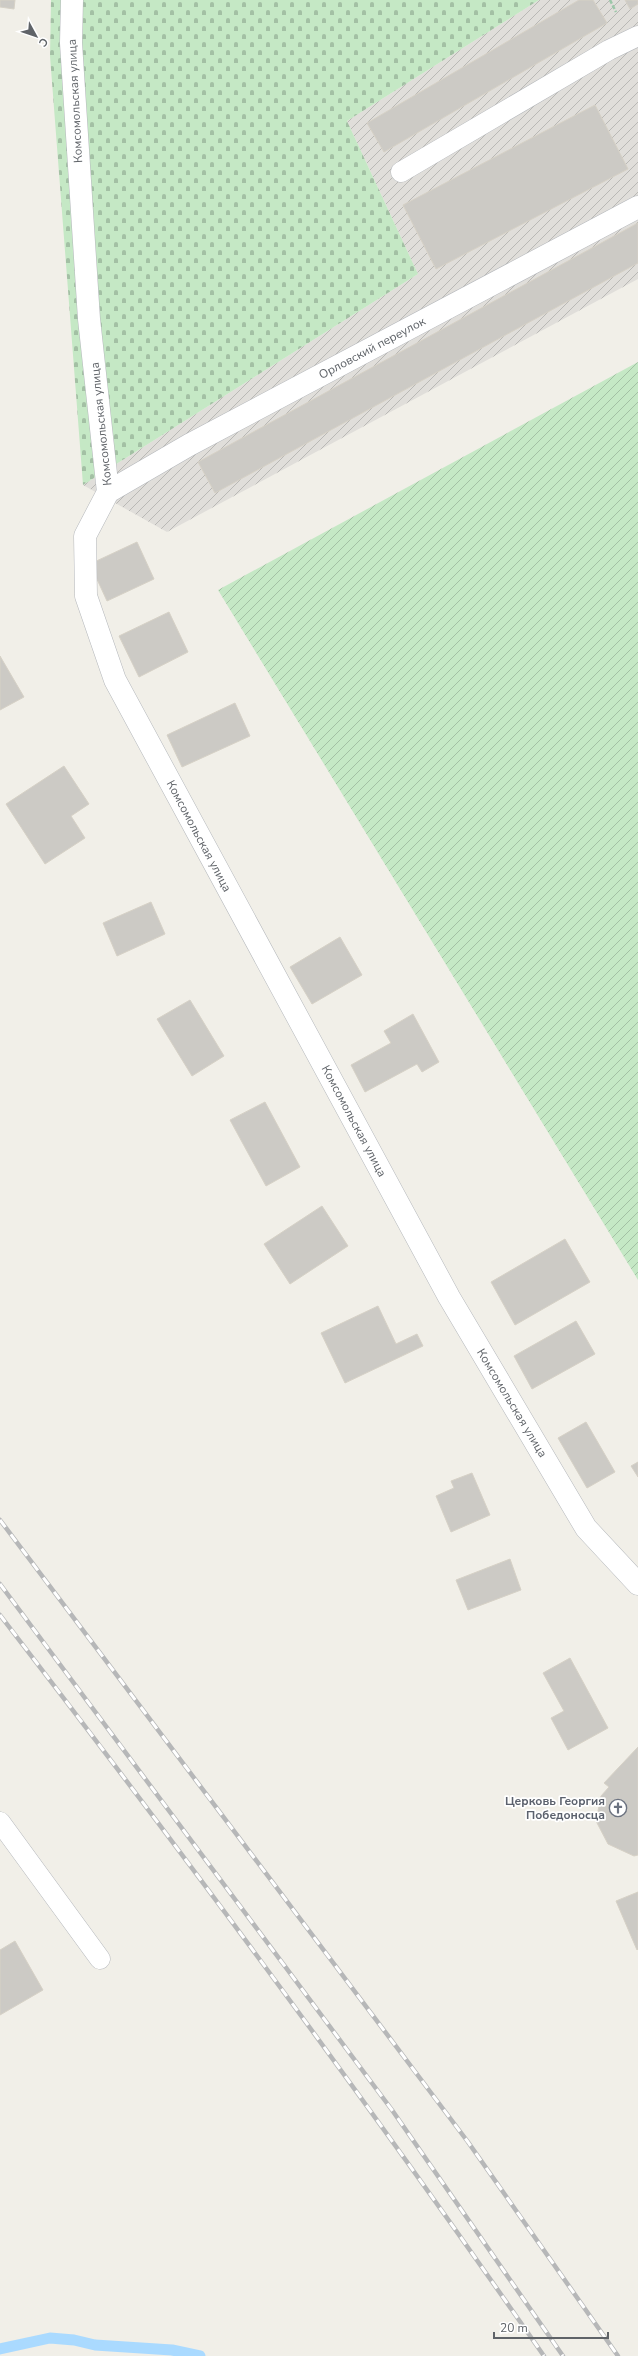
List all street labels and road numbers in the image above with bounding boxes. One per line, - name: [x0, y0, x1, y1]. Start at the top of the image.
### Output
- street label: Комсомольская улица: [64, 39, 86, 163]
- street label: Орловский переулок: [316, 313, 429, 383]
- street label: Комсомольская улица: [87, 361, 115, 487]
- street label: Комсомольская улица: [163, 777, 235, 895]
- street label: Комсомольская улица: [318, 1062, 390, 1180]
- street label: Комсомольская улица: [473, 1346, 551, 1460]

